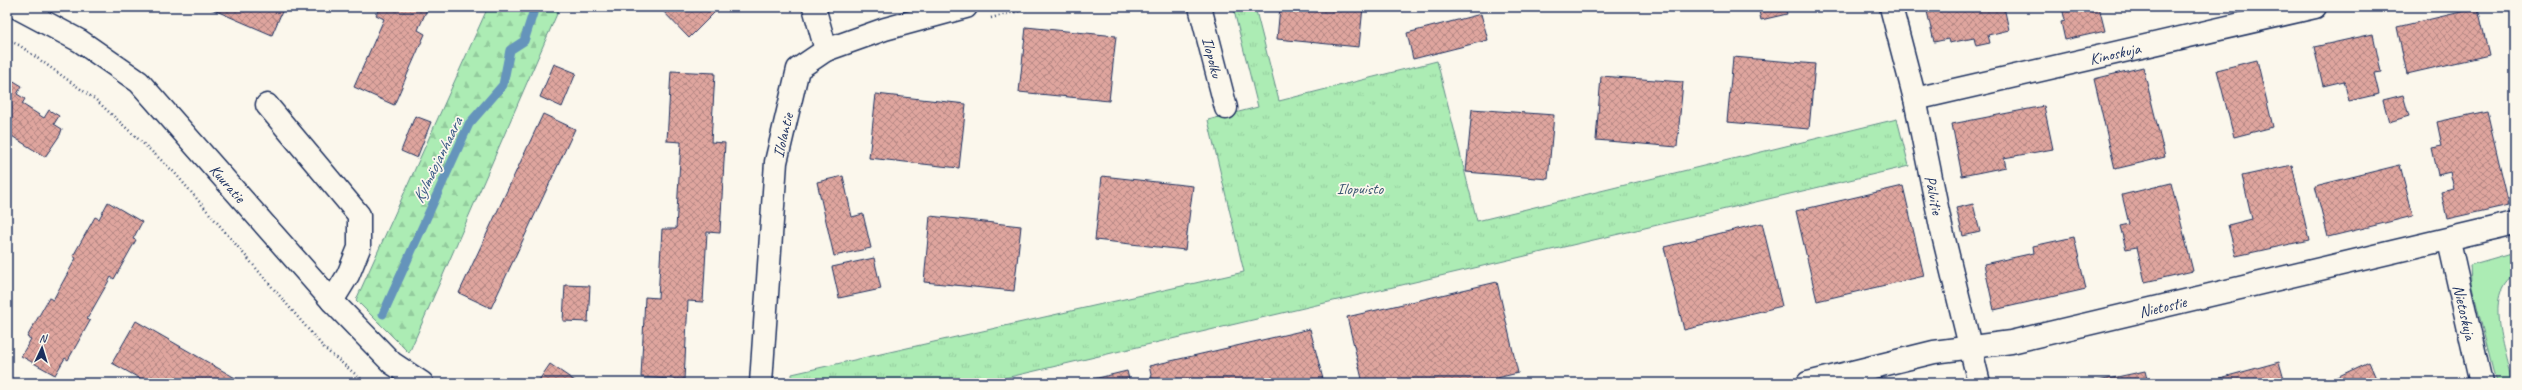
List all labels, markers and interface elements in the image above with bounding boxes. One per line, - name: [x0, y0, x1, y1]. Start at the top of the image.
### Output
- street label: Ilopolku: [1197, 35, 1227, 81]
- street label: Kinoskuja: [2088, 38, 2143, 70]
- street label: Ilolantie: [768, 110, 799, 160]
- water label: Kylmäojanhaara: [408, 112, 468, 206]
- street label: Kuuratie: [205, 160, 251, 208]
- street label: Pälvitie: [1920, 174, 1948, 218]
- park label: Ilopuisto: [1337, 179, 1385, 199]
- street label: Nietoskuja: [2448, 283, 2480, 343]
- street label: Nietostie: [2137, 292, 2190, 322]
- north arrow: [22, 328, 62, 368]
- text: N: [39, 331, 49, 345]

